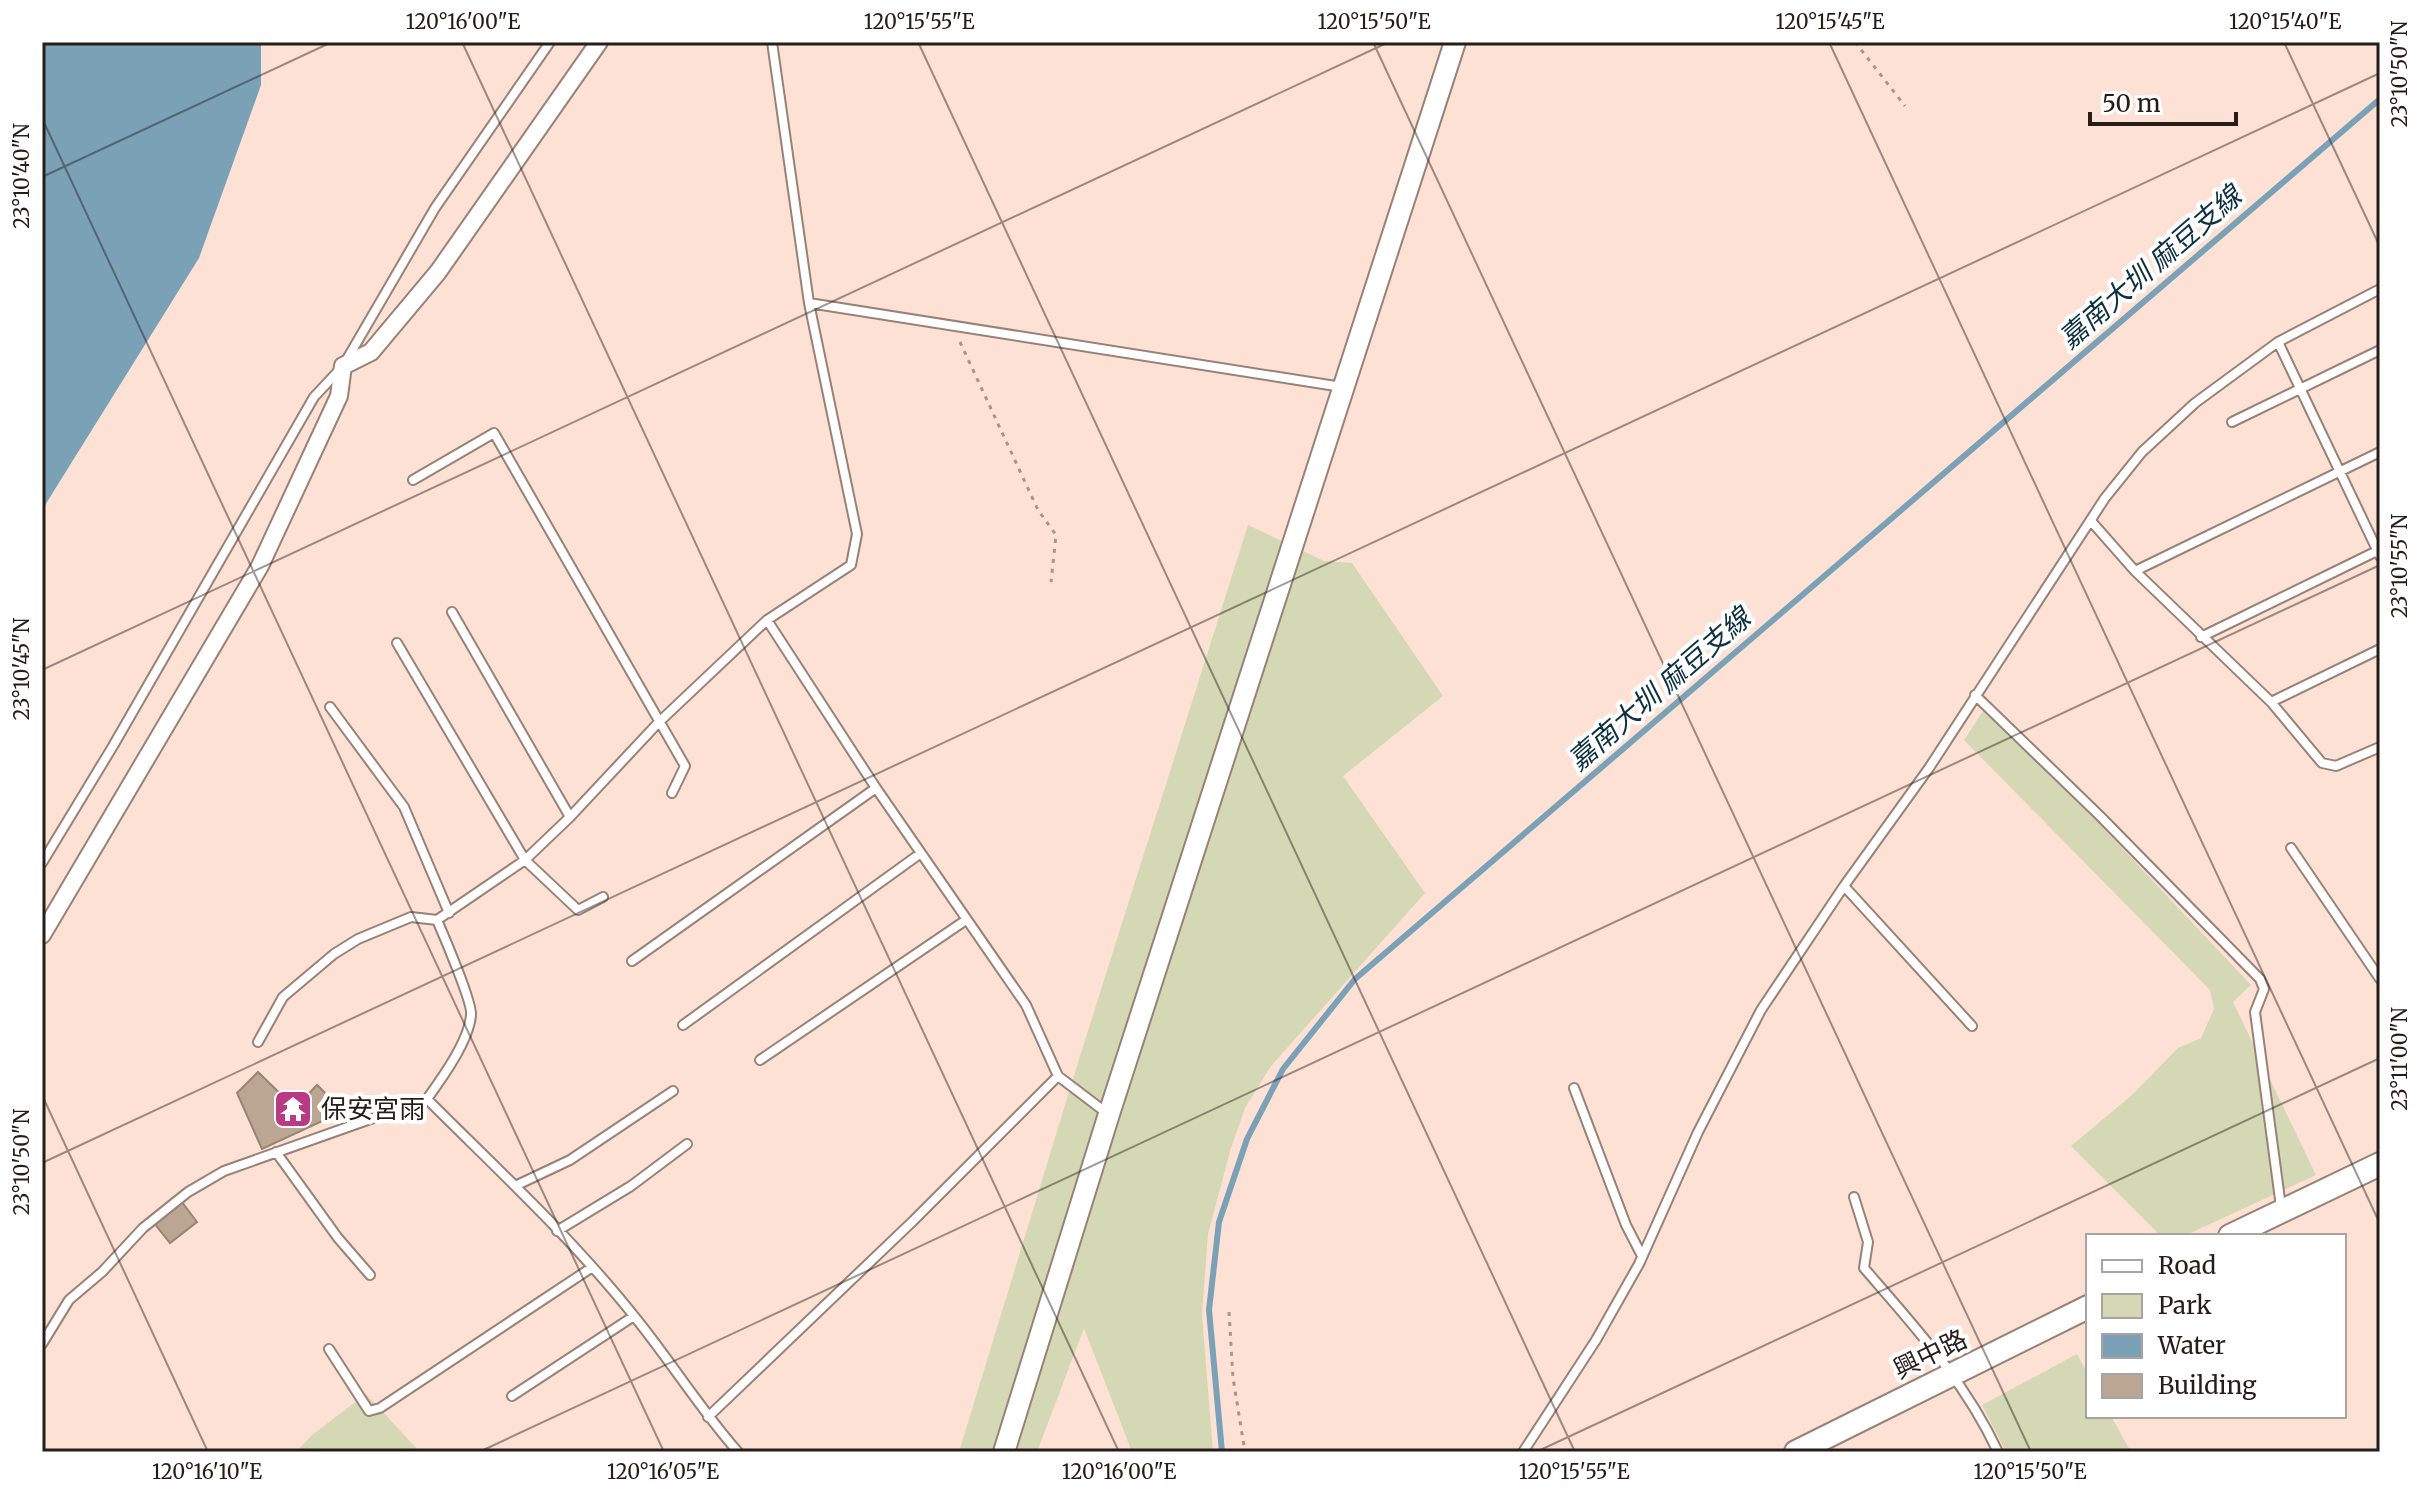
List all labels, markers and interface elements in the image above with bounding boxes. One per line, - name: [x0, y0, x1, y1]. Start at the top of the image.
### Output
- text: 120°16'00"E: [406, 9, 520, 34]
- text: 120°15'55"E: [864, 9, 975, 34]
- text: 120°15'50"E: [1317, 9, 1431, 34]
- text: 120°15'45"E: [1775, 9, 1885, 34]
- text: 120°15'40"E: [2229, 9, 2341, 34]
- text: 23°10'50"N: [2387, 20, 2412, 127]
- scale bar: [2090, 76, 2236, 126]
- text: 50 m: [2102, 88, 2161, 119]
- text: 23°10'40"N: [9, 123, 34, 229]
- water label: 嘉南大圳 麻豆支線: [2051, 176, 2251, 356]
- text: 23°10'55"N: [2387, 513, 2412, 618]
- water label: 嘉南大圳 麻豆支線: [1560, 598, 1760, 778]
- text: 23°10'45"N: [9, 617, 34, 720]
- text: 23°11'00"N: [2387, 1007, 2412, 1111]
- temple icon: 保安宮雨: [272, 1088, 314, 1130]
- place label: 保安宮雨: [321, 1092, 425, 1125]
- text: 23°10'50"N: [9, 1108, 34, 1215]
- legend: [2086, 1234, 2346, 1418]
- text: Road: [2158, 1250, 2216, 1281]
- text: Park: [2158, 1290, 2212, 1321]
- street label: 興中路: [1887, 1322, 1972, 1385]
- text: Water: [2157, 1330, 2226, 1361]
- text: Building: [2158, 1370, 2257, 1401]
- text: 120°16'10"E: [152, 1459, 262, 1484]
- text: 120°16'05"E: [607, 1459, 719, 1484]
- text: 120°16'00"E: [1062, 1459, 1176, 1484]
- text: 120°15'55"E: [1519, 1459, 1630, 1484]
- text: 120°15'50"E: [1973, 1459, 2087, 1484]

